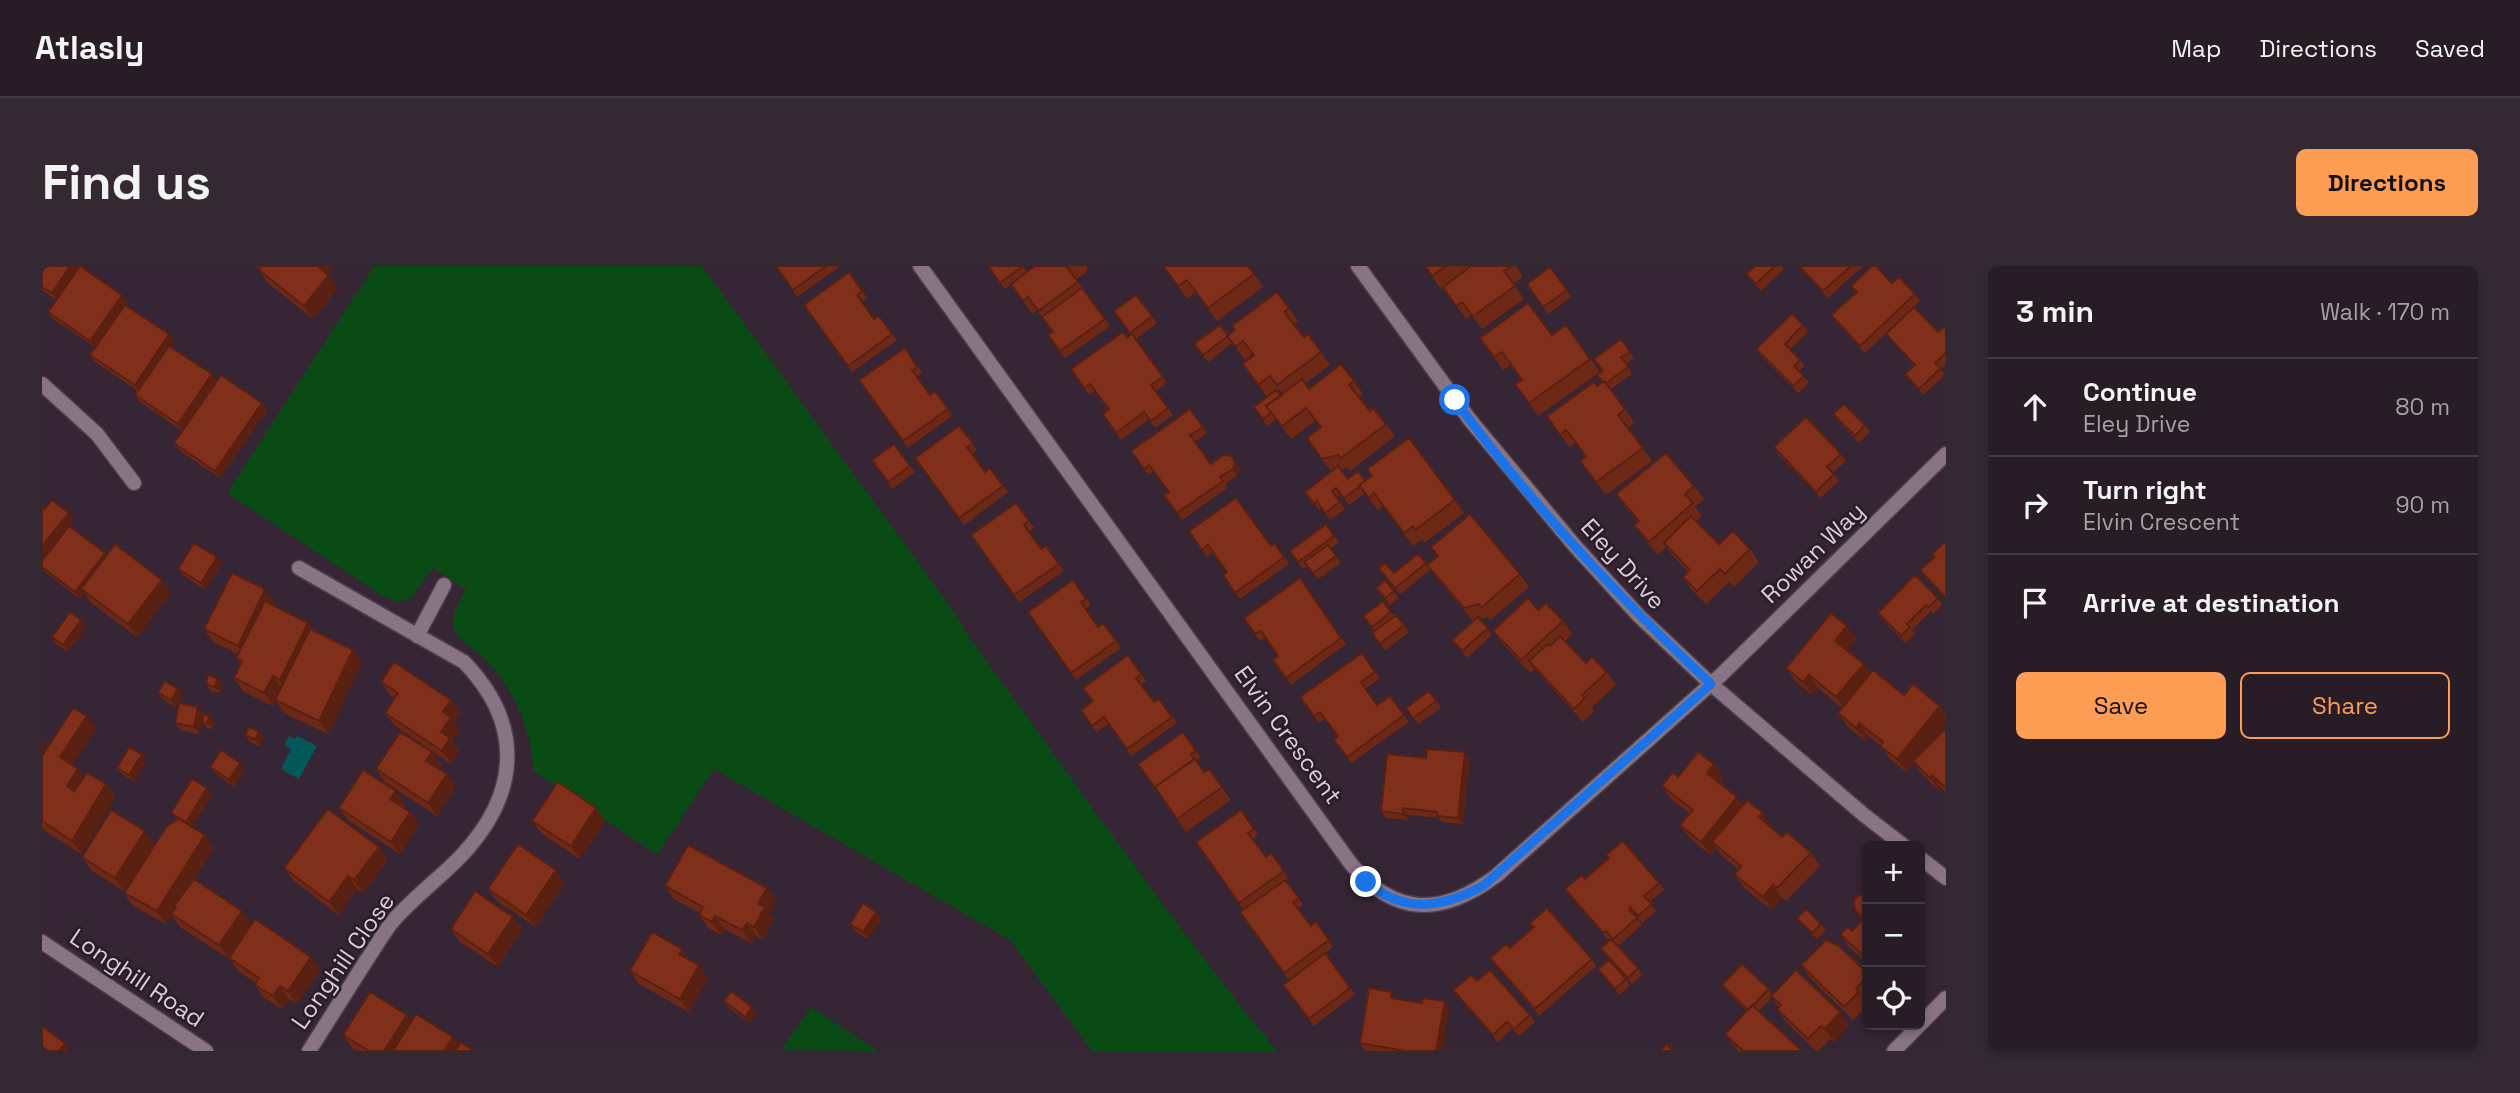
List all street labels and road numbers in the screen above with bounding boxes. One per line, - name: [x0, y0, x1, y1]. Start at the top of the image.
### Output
- street label: Rowan Way: [1754, 496, 1871, 610]
- street label: Eley Drive: [1574, 512, 1672, 616]
- street label: Elvin Crescent: [1228, 659, 1349, 810]
- street label: Longhill Close: [284, 887, 401, 1035]
- street label: Longhill Road: [64, 921, 210, 1034]

